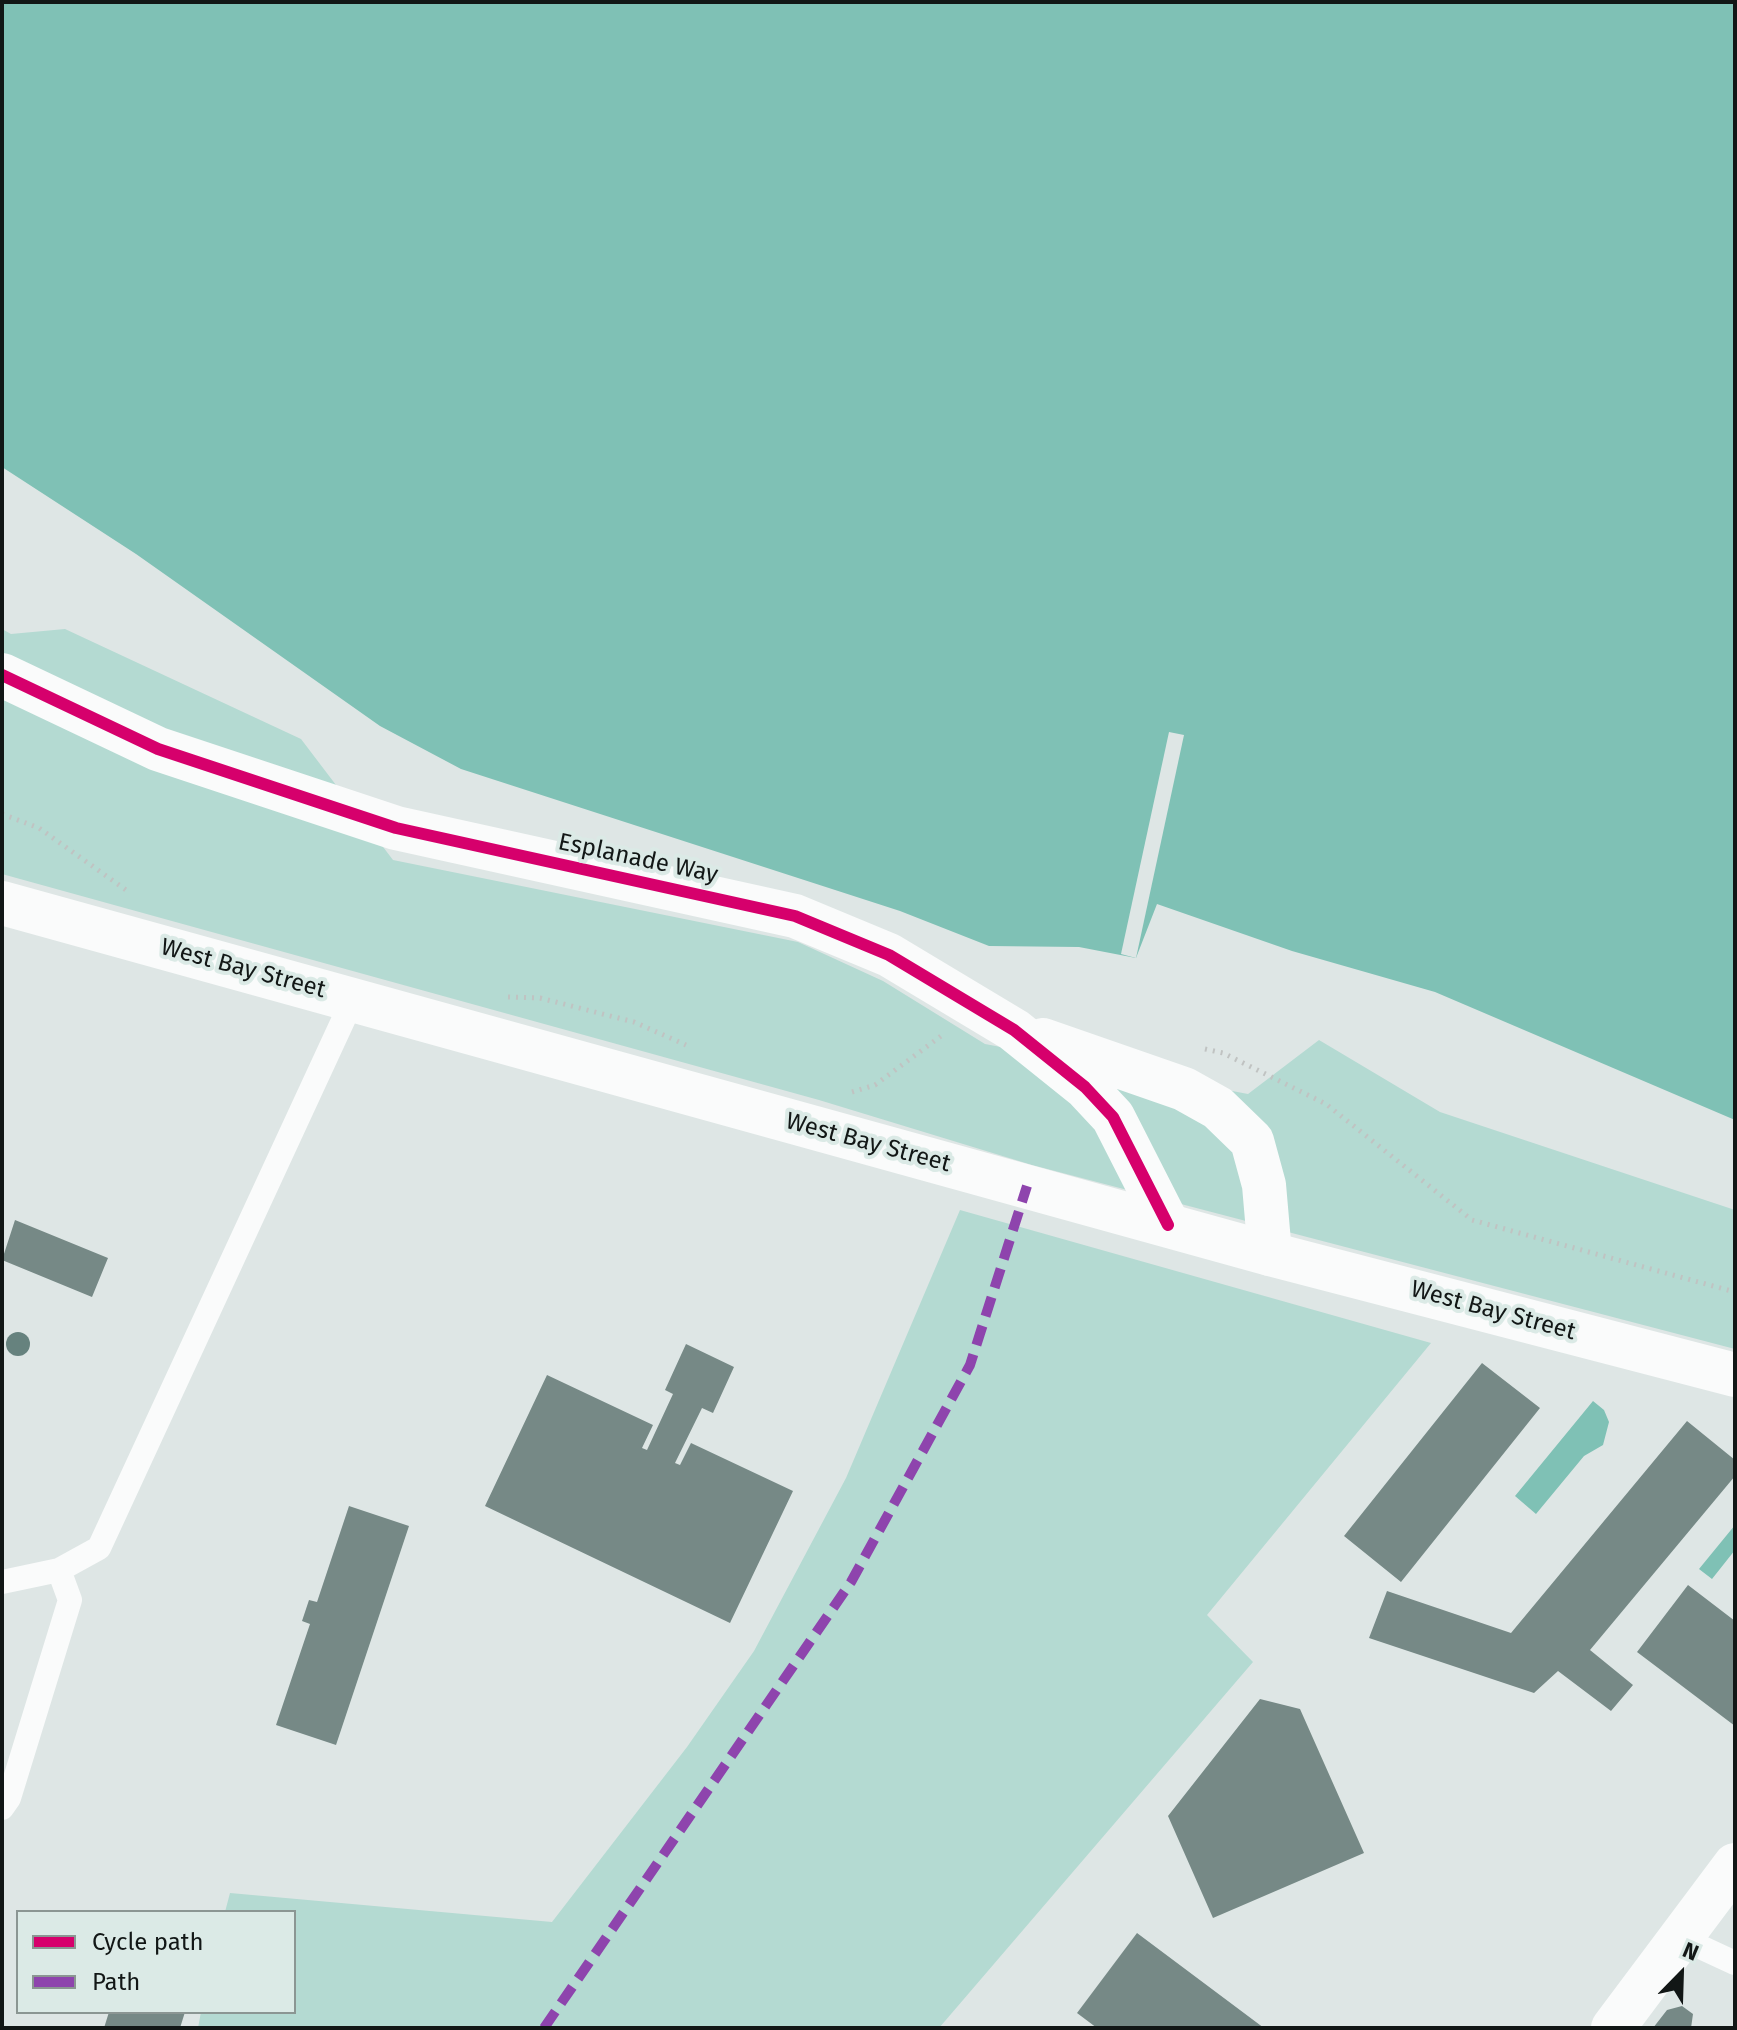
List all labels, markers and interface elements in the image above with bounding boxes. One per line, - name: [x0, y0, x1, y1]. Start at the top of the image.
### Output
- street label: Esplanade Way: [555, 828, 721, 890]
- street label: West Bay Street: [157, 933, 329, 1005]
- street label: West Bay Street: [782, 1107, 954, 1179]
- street label: West Bay Street: [1407, 1275, 1579, 1347]
- legend: [16, 1910, 296, 2014]
- text: Cycle path: [92, 1928, 204, 1956]
- north arrow: [1641, 1934, 1721, 2014]
- text: N: [1679, 1936, 1703, 1967]
- text: Path: [92, 1968, 140, 1996]

